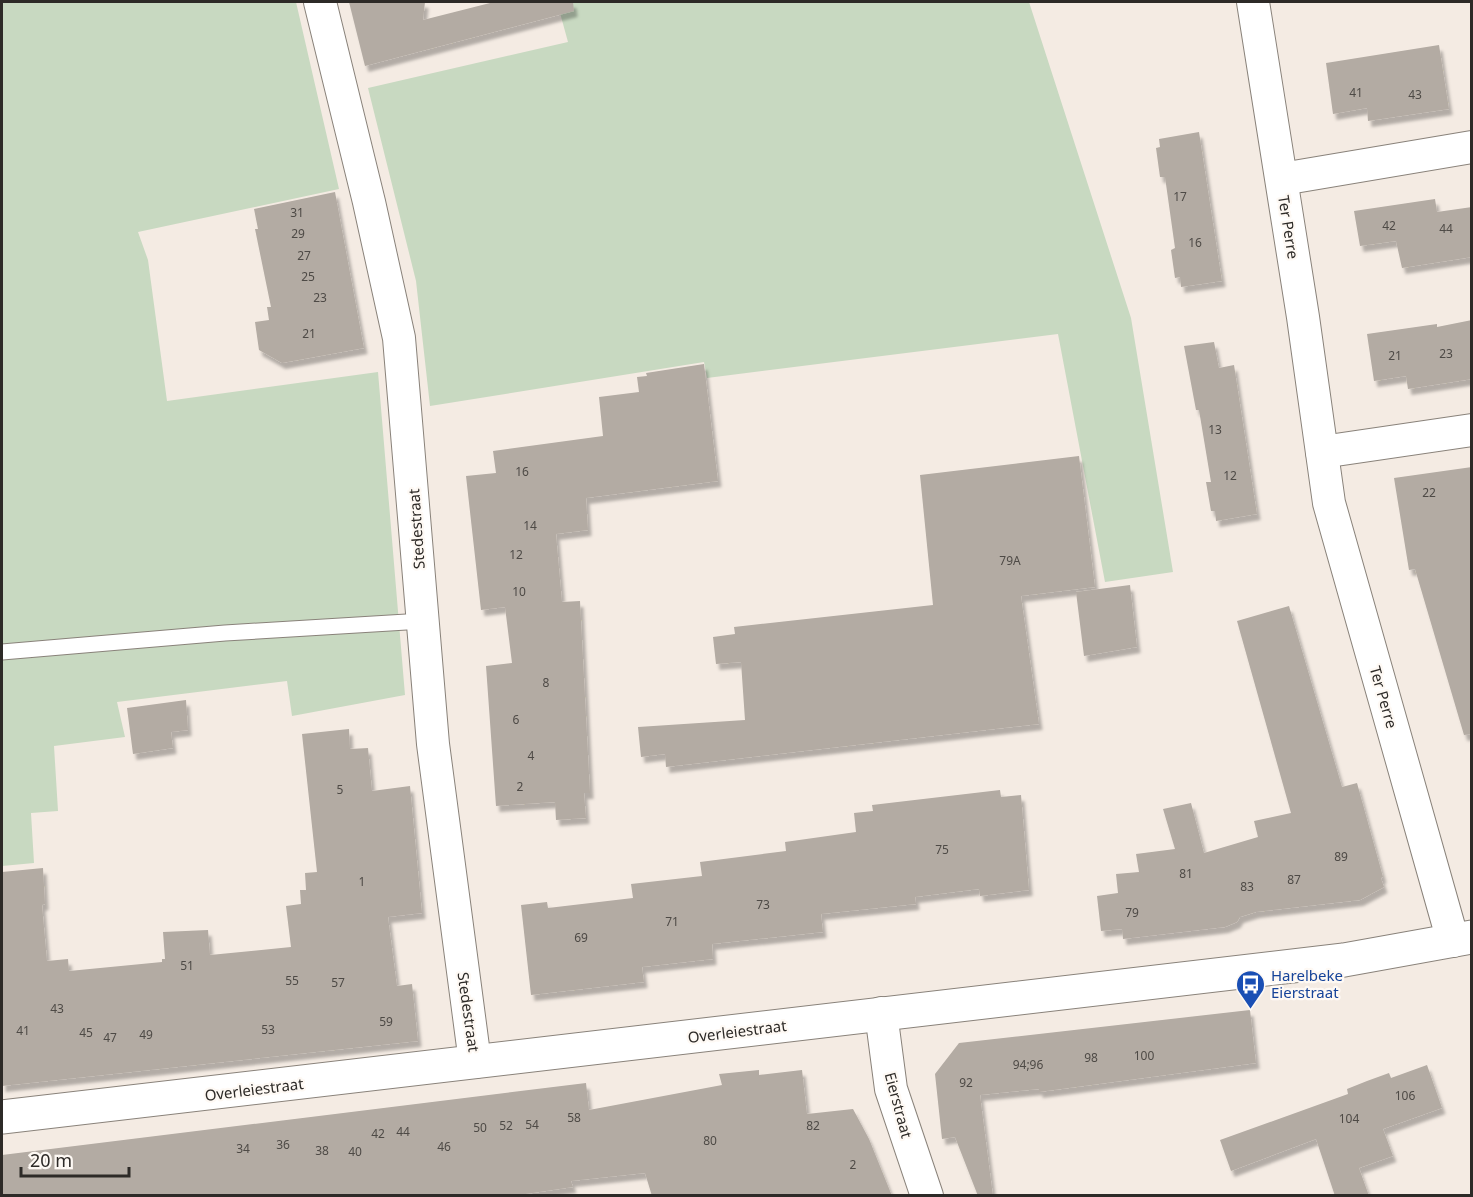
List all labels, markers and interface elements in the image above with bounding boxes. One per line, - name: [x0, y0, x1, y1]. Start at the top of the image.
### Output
- house number: 41: [1349, 84, 1363, 101]
- house number: 43: [1408, 86, 1422, 103]
- house number: 17: [1173, 188, 1187, 205]
- street label: Ter Perre: [1274, 194, 1304, 260]
- house number: 31: [290, 204, 304, 221]
- house number: 42: [1382, 217, 1396, 234]
- house number: 44: [1439, 220, 1453, 237]
- house number: 29: [291, 225, 305, 242]
- house number: 16: [1188, 234, 1202, 251]
- house number: 27: [297, 247, 311, 264]
- house number: 25: [301, 268, 315, 285]
- house number: 23: [313, 289, 327, 306]
- house number: 21: [302, 325, 316, 342]
- house number: 23: [1439, 345, 1453, 362]
- house number: 21: [1388, 347, 1402, 364]
- house number: 13: [1208, 421, 1222, 438]
- house number: 16: [515, 463, 529, 480]
- house number: 12: [1223, 467, 1237, 484]
- house number: 22: [1422, 484, 1436, 501]
- street label: Stedestraat: [403, 488, 429, 570]
- house number: 14: [523, 517, 537, 534]
- house number: 12: [509, 546, 523, 563]
- house number: 79A: [999, 552, 1021, 569]
- house number: 10: [512, 583, 526, 600]
- street label: Ter Perre: [1366, 664, 1402, 730]
- house number: 8: [543, 674, 550, 691]
- house number: 6: [513, 711, 520, 728]
- house number: 4: [528, 747, 535, 764]
- house number: 2: [517, 778, 524, 795]
- house number: 5: [337, 781, 344, 798]
- house number: 75: [935, 841, 949, 858]
- house number: 89: [1334, 848, 1348, 865]
- house number: 81: [1179, 865, 1193, 882]
- house number: 87: [1287, 871, 1301, 888]
- house number: 1: [359, 873, 365, 890]
- house number: 83: [1240, 878, 1254, 895]
- house number: 73: [756, 896, 770, 913]
- house number: 79: [1125, 904, 1139, 921]
- house number: 71: [665, 913, 679, 930]
- house number: 69: [574, 929, 588, 946]
- house number: 51: [180, 957, 194, 974]
- place label: Harelbeke Eierstraat: [1271, 965, 1343, 1002]
- bus stop icon: Harelbeke Eierstraat: [1234, 968, 1266, 1010]
- street label: Stedestraat: [453, 971, 485, 1054]
- house number: 55: [285, 972, 299, 989]
- house number: 57: [331, 974, 345, 991]
- house number: 43: [50, 1000, 64, 1017]
- house number: 59: [379, 1013, 393, 1030]
- street label: Overleiestraat: [686, 1015, 788, 1047]
- house number: 53: [261, 1021, 275, 1038]
- house number: 41: [16, 1022, 30, 1039]
- house number: 45: [79, 1024, 93, 1041]
- house number: 49: [139, 1026, 153, 1043]
- house number: 47: [103, 1029, 117, 1046]
- house number: 100: [1134, 1047, 1154, 1064]
- house number: 98: [1084, 1049, 1098, 1066]
- house number: 94;96: [1013, 1056, 1043, 1073]
- street label: Eierstraat: [881, 1070, 918, 1141]
- street label: Overleiestraat: [203, 1073, 305, 1105]
- house number: 92: [959, 1074, 973, 1091]
- house number: 106: [1395, 1087, 1415, 1104]
- house number: 58: [567, 1109, 581, 1126]
- house number: 104: [1339, 1110, 1359, 1127]
- house number: 54: [525, 1116, 539, 1133]
- house number: 52: [499, 1117, 513, 1134]
- house number: 82: [806, 1117, 820, 1134]
- house number: 50: [473, 1119, 487, 1136]
- house number: 44: [396, 1123, 410, 1140]
- house number: 42: [371, 1125, 385, 1142]
- house number: 80: [703, 1132, 717, 1149]
- house number: 36: [276, 1136, 290, 1153]
- house number: 46: [437, 1138, 451, 1155]
- scale bar: [21, 1140, 129, 1178]
- house number: 34: [236, 1140, 250, 1157]
- house number: 38: [315, 1142, 329, 1159]
- house number: 40: [348, 1143, 362, 1160]
- text: 20 m: [30, 1148, 72, 1172]
- house number: 2: [850, 1156, 857, 1173]

